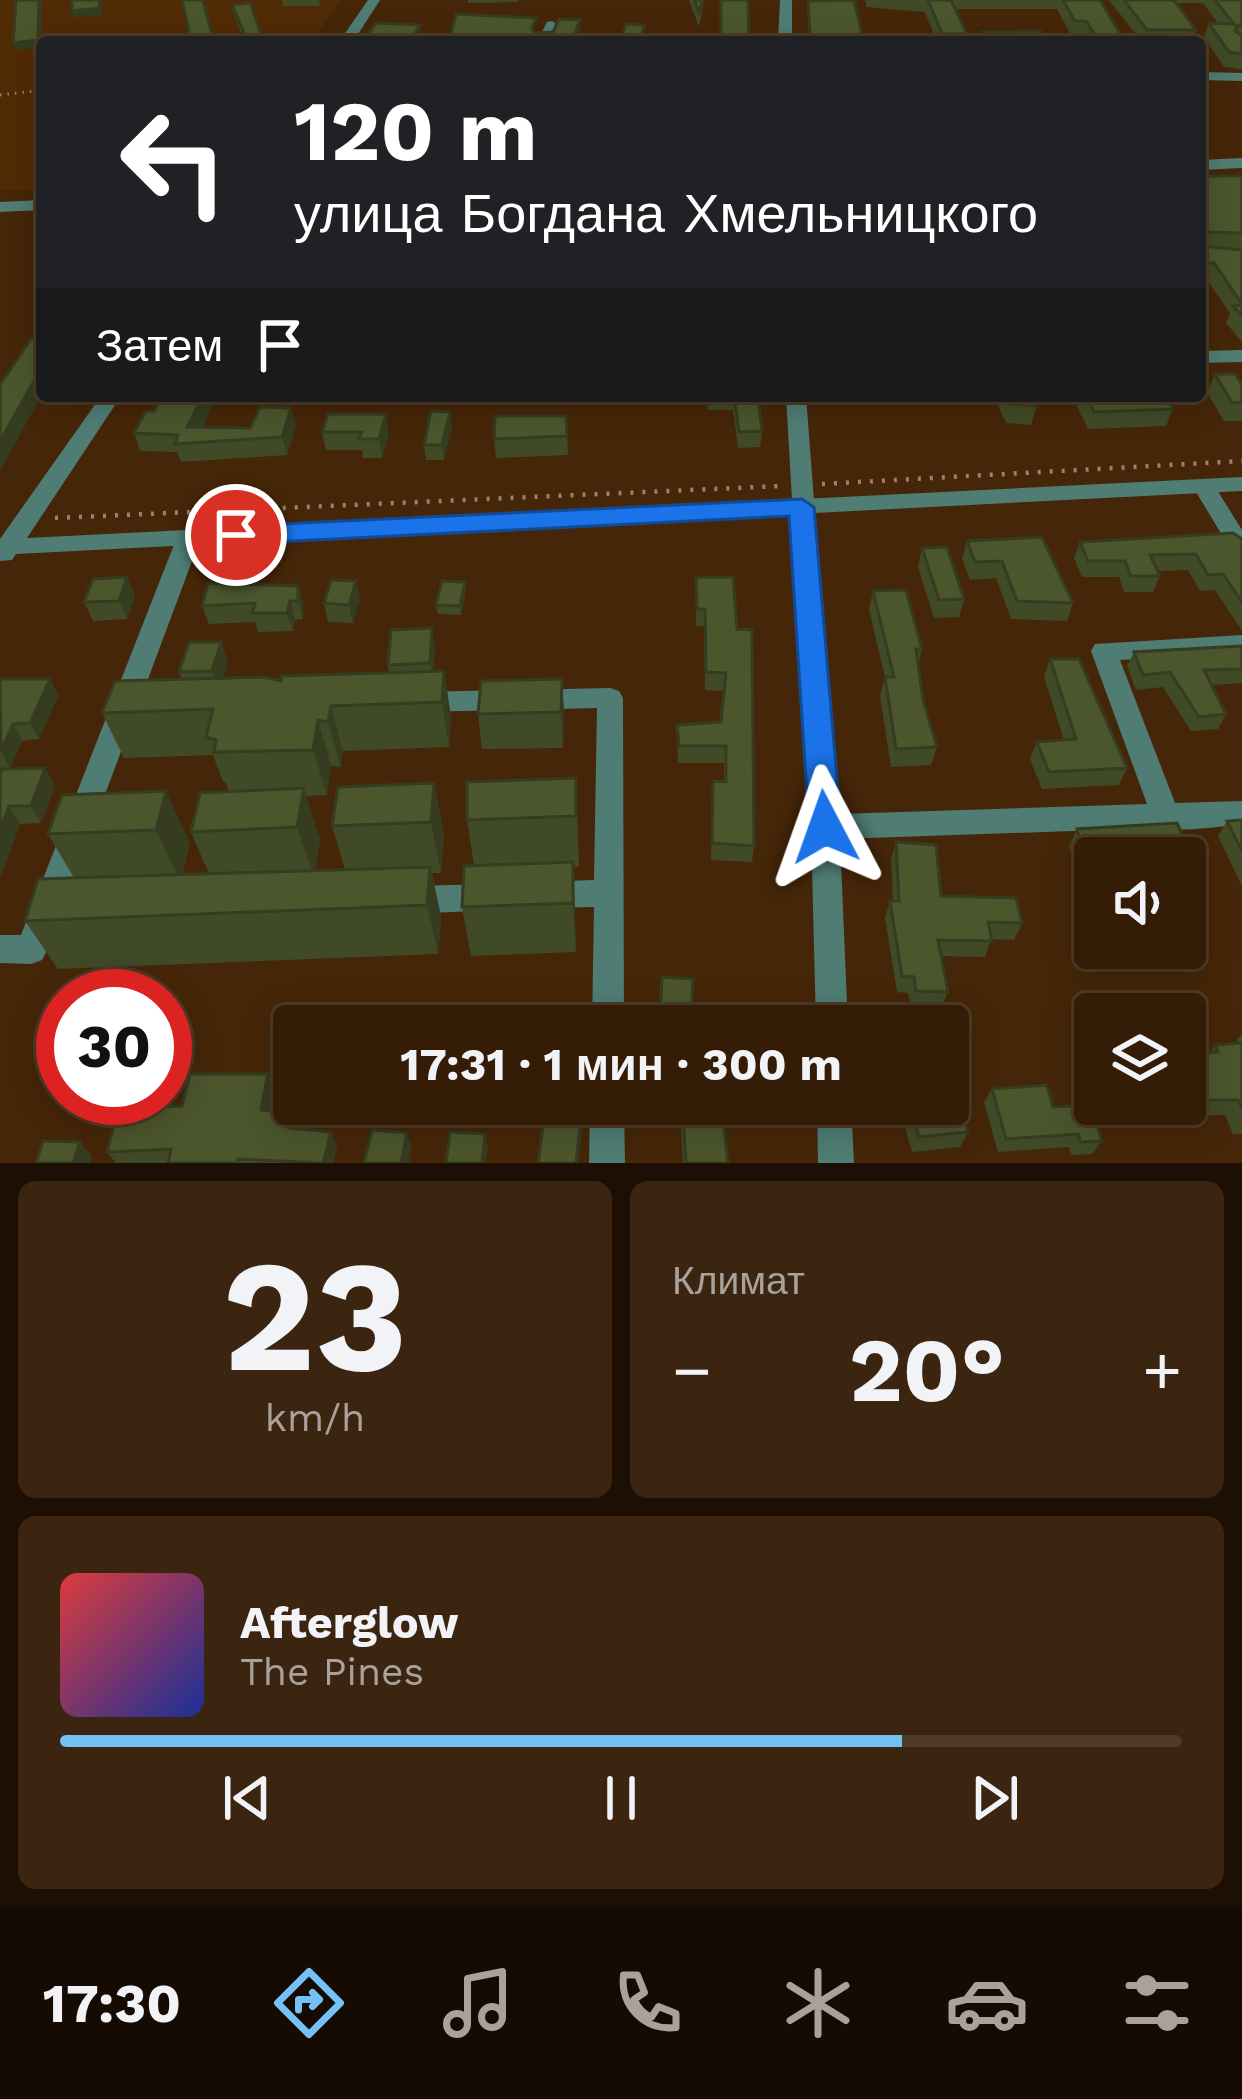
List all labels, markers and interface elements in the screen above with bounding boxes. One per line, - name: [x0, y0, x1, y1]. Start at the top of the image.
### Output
- text: 120 m: [294, 82, 537, 180]
- icon: left: [96, 84, 252, 240]
- text: улица Богдана Хмельницкого: [294, 182, 1038, 245]
- icon: arrive: [247, 312, 313, 378]
- text: Затем: [96, 319, 223, 372]
- pin: [185, 484, 287, 586]
- icon: arrive: [203, 502, 269, 568]
- position arrow: [762, 764, 888, 890]
- map controls: [1074, 837, 1206, 1125]
- button: sound: [1074, 837, 1206, 969]
- speed limit sign: 30: [36, 969, 192, 1125]
- button: layers: [1074, 993, 1206, 1125]
- text: 17:31 · 1 мин · 300 m: [400, 1038, 842, 1091]
- text: 23: [222, 1225, 408, 1408]
- text: Климат: [672, 1258, 805, 1303]
- text: 20°: [849, 1317, 1005, 1423]
- text: −: [672, 1332, 712, 1409]
- text: +: [1142, 1332, 1182, 1409]
- text: km/h: [265, 1395, 365, 1440]
- text: Afterglow: [240, 1596, 459, 1649]
- text: The Pines: [240, 1649, 424, 1694]
- icon: previous: [214, 1765, 280, 1831]
- icon: pause: [588, 1765, 654, 1831]
- icon: next: [962, 1765, 1028, 1831]
- icon: directions: [267, 1961, 351, 2045]
- icon: music: [436, 1961, 520, 2045]
- icon: phone: [606, 1961, 690, 2045]
- icon: climate: [776, 1961, 860, 2045]
- icon: car: [945, 1961, 1029, 2045]
- icon: filters: [1115, 1961, 1199, 2045]
- text: 17:30: [43, 1972, 181, 2035]

